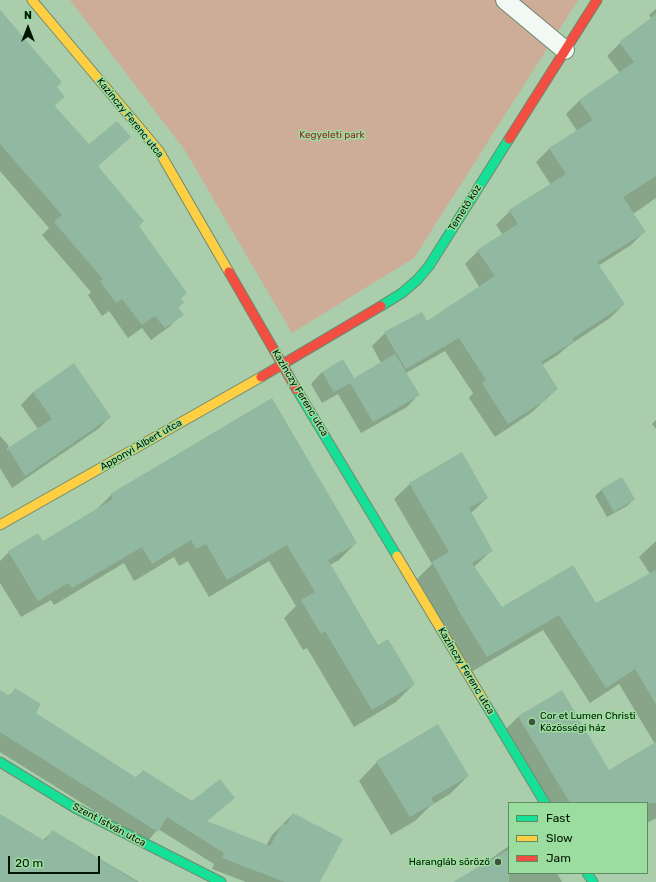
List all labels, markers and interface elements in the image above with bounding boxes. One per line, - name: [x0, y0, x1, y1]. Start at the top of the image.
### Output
- north arrow: [8, 8, 48, 48]
- text: N: [24, 9, 32, 22]
- street label: Kazinczy Ferenc utca: [94, 76, 166, 160]
- park label: Kegyeleti park: [299, 129, 365, 141]
- street label: Temető köz: [446, 182, 484, 234]
- street label: Kazinczy Ferenc utca: [269, 347, 331, 439]
- street label: Apponyi Albert utca: [98, 417, 184, 473]
- street label: Kazinczy Ferenc utca: [435, 625, 497, 717]
- place label: Cor et Lumen Christi Közösségi ház: [540, 710, 635, 734]
- marker: Cor et Lumen Christi Közösségi ház: [527, 717, 537, 727]
- street label: Szent István utca: [70, 801, 148, 849]
- legend: [508, 802, 648, 874]
- text: Fast: [546, 811, 570, 825]
- text: Slow: [546, 831, 573, 845]
- scale bar: [10, 848, 102, 874]
- text: Jam: [546, 851, 571, 865]
- text: 20 m: [15, 856, 43, 870]
- place label: Harangláb söröző: [409, 856, 490, 868]
- marker: Harangláb söröző: [493, 857, 503, 867]

